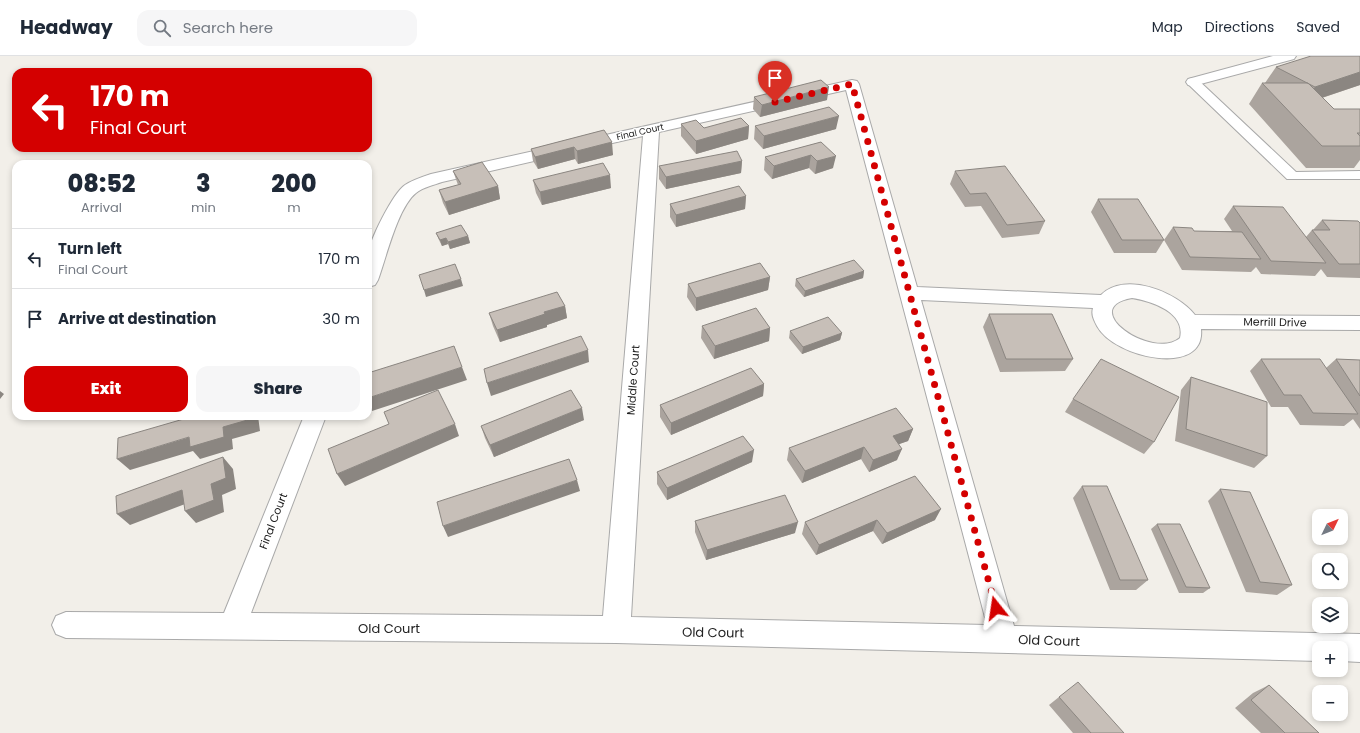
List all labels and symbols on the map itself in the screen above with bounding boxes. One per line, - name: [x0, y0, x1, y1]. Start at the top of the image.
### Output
- pin: [758, 61, 792, 102]
- street label: Final Court: [615, 121, 665, 143]
- street label: Merrill Drive: [1243, 313, 1307, 331]
- street label: Middle Court: [623, 344, 643, 416]
- street label: Final Court: [255, 491, 291, 551]
- north arrow: [1312, 509, 1348, 545]
- position arrow: [975, 587, 1017, 629]
- street label: Old Court: [358, 619, 420, 638]
- street label: Old Court: [682, 622, 744, 643]
- street label: Old Court: [1018, 630, 1081, 651]

